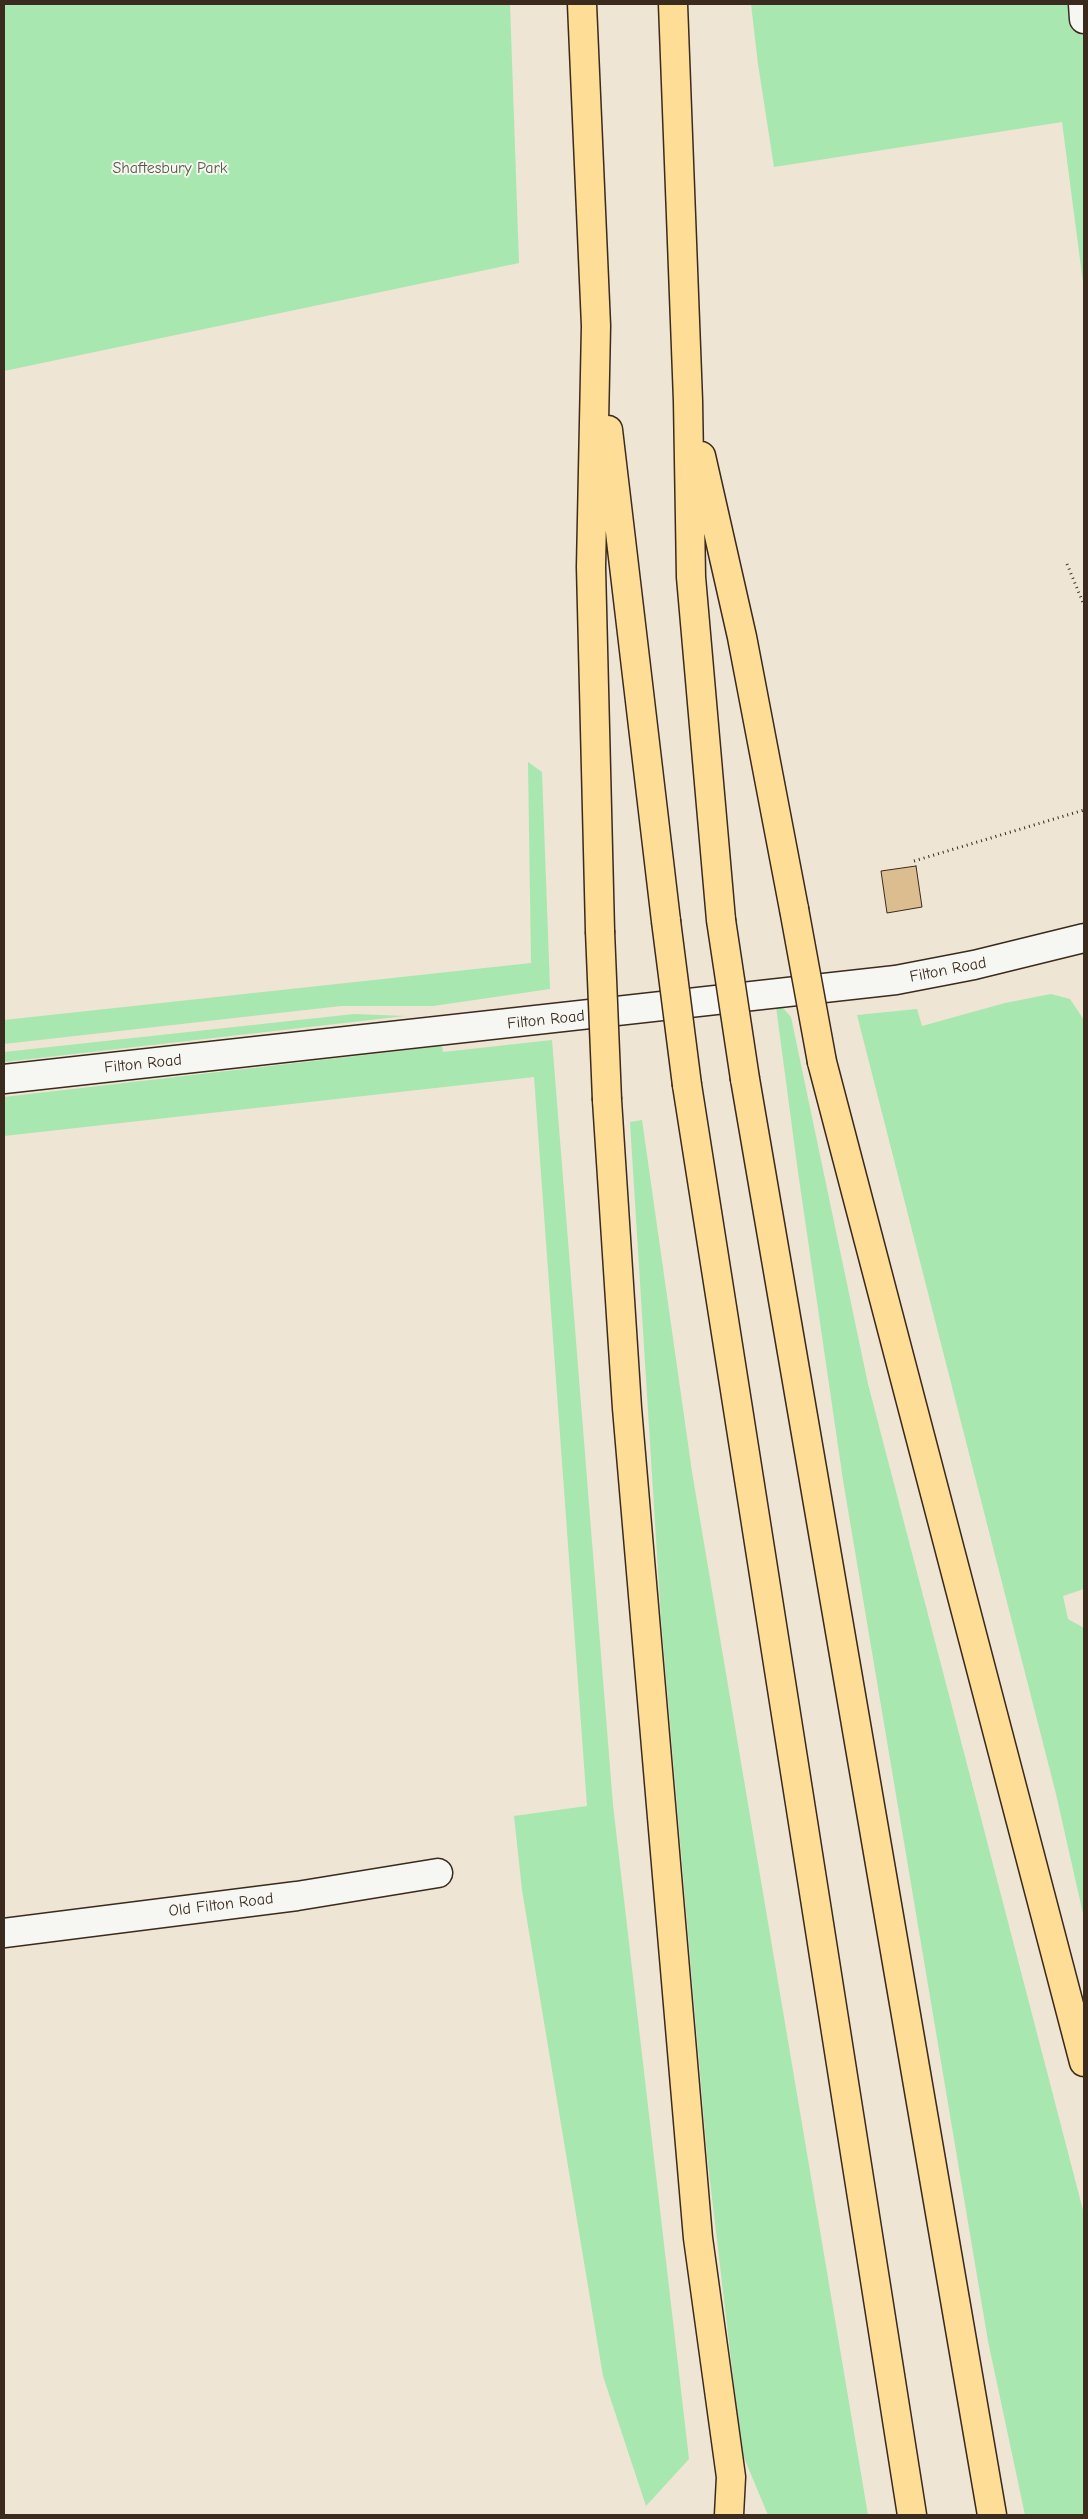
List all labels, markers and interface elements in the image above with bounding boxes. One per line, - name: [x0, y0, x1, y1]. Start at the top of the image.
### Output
- park label: Shaftesbury Park: [112, 158, 228, 178]
- street label: Filton Road: [908, 953, 988, 987]
- street label: Filton Road: [506, 1006, 586, 1034]
- street label: Filton Road: [103, 1050, 183, 1078]
- street label: Old Filton Road: [168, 1889, 274, 1921]

